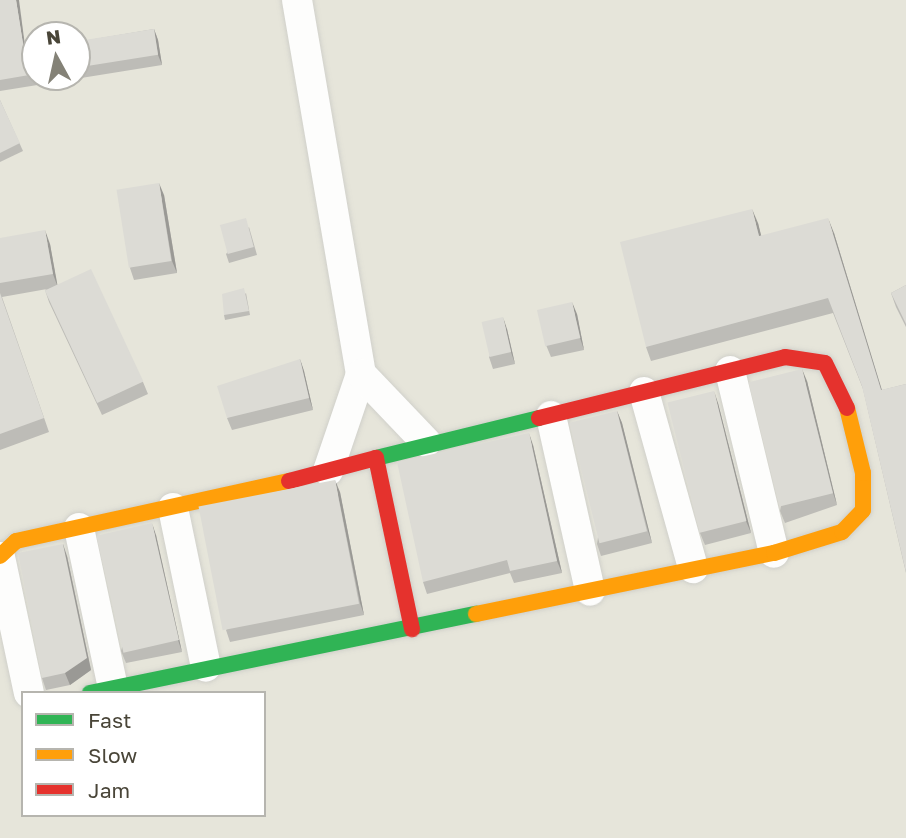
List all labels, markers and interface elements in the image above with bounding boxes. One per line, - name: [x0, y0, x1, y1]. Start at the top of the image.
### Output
- north arrow: [21, 21, 91, 91]
- text: N: [45, 24, 62, 49]
- legend: [21, 691, 266, 817]
- text: Fast: [88, 707, 131, 733]
- text: Slow: [88, 742, 137, 768]
- text: Jam: [88, 777, 130, 803]

